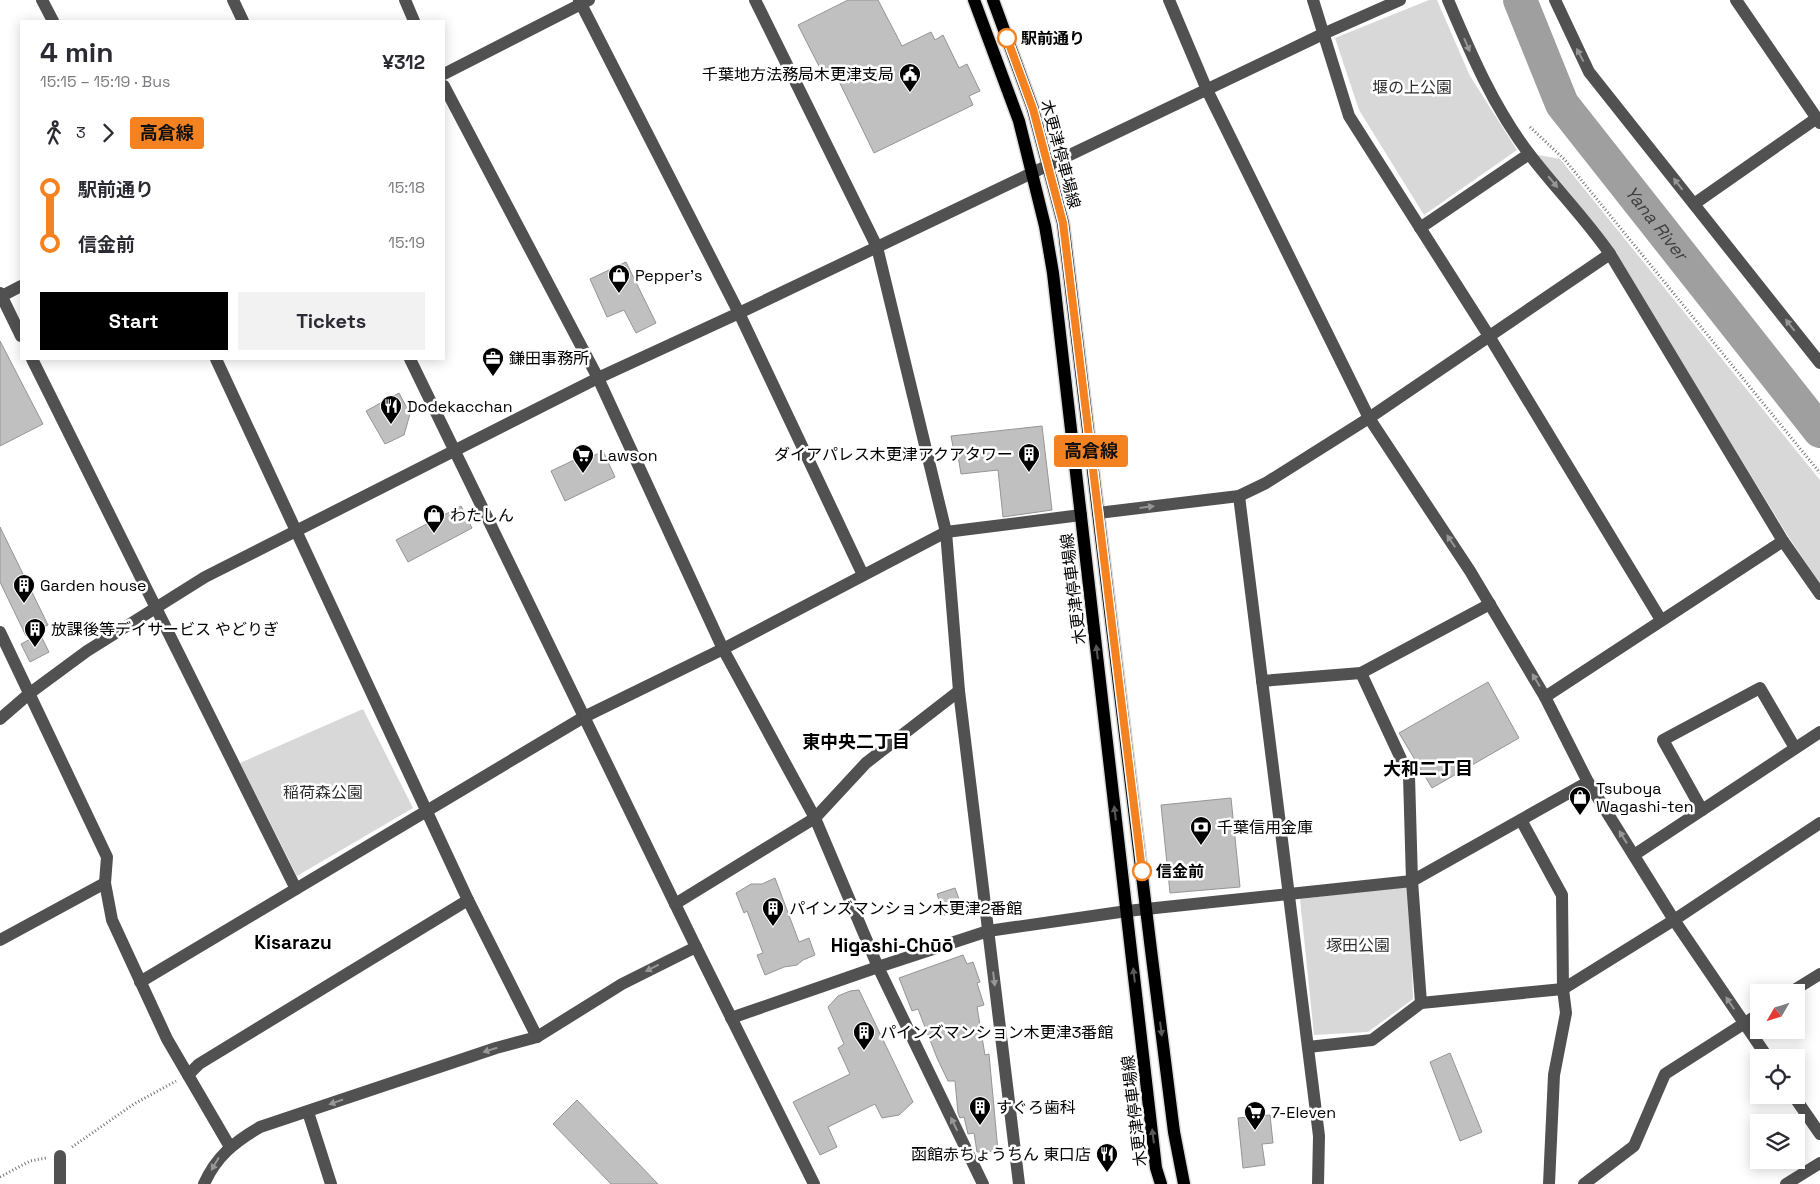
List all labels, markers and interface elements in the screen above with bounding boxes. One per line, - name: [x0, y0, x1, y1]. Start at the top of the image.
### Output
- marker: 駅前通り: [997, 28, 1017, 48]
- place label: 駅前通り: [1021, 28, 1085, 49]
- text: 4 min: [40, 34, 114, 70]
- one-way arrow: [1464, 38, 1472, 52]
- one-way arrow: [1576, 47, 1584, 62]
- text: ¥312: [382, 50, 425, 75]
- public building icon: 千葉地方法務局木更津支局: [898, 62, 922, 93]
- place label: 千葉地方法務局木更津支局: [702, 64, 894, 85]
- text: 15:15 – 15:19 · Bus: [40, 71, 170, 92]
- park label: 堰の上公園: [1372, 77, 1452, 98]
- street label: 木更津停車場線: [1036, 97, 1085, 211]
- icon: walk: [40, 119, 68, 147]
- icon: forward: [94, 119, 122, 147]
- text: 高倉線: [140, 121, 194, 144]
- text: 3: [76, 122, 86, 143]
- one-way arrow: [1547, 175, 1558, 188]
- text: 駅前通り: [78, 177, 154, 202]
- text: 15:18: [388, 177, 425, 198]
- one-way arrow: [1672, 178, 1683, 191]
- water label: Yana River: [1620, 181, 1694, 266]
- text: 信金前: [78, 232, 135, 257]
- text: 15:19: [388, 232, 425, 253]
- shop icon: Pepper's: [607, 263, 631, 294]
- place label: Pepper's: [635, 265, 702, 286]
- button: Start: [40, 292, 228, 350]
- button: Tickets: [238, 292, 425, 350]
- one-way arrow: [1784, 319, 1795, 332]
- office icon: 鎌田事務所: [481, 346, 505, 377]
- place label: 鎌田事務所: [509, 348, 589, 369]
- restaurant icon: Dodekacchan: [379, 394, 403, 425]
- place label: Dodekacchan: [407, 396, 513, 417]
- line badge: 高倉線: [1062, 435, 1120, 467]
- text: 高倉線: [1064, 439, 1118, 462]
- building icon: ダイアパレス木更津アクアタワー: [1017, 442, 1041, 473]
- supermarket icon: Lawson: [571, 443, 595, 474]
- place label: ダイアパレス木更津アクアタワー: [774, 444, 1013, 465]
- place label: Lawson: [599, 445, 658, 466]
- shop icon: わたしん: [422, 503, 446, 534]
- one-way arrow: [1139, 503, 1155, 511]
- place label: わたしん: [450, 505, 514, 526]
- street label: 木更津停車場線: [1056, 532, 1091, 646]
- one-way arrow: [1446, 535, 1456, 548]
- building icon: Garden house: [12, 573, 36, 604]
- place label: Garden house: [40, 575, 147, 596]
- building icon: 放課後等デイサービス やどりぎ: [23, 617, 47, 648]
- place label: 放課後等デイサービス やどりぎ: [51, 619, 279, 640]
- one-way arrow: [1093, 644, 1101, 660]
- one-way arrow: [1531, 674, 1540, 687]
- district label: 東中央二丁目: [802, 730, 910, 753]
- district label: 大和二丁目: [1383, 757, 1473, 780]
- place label: Tsuboya Wagashi-ten: [1596, 778, 1694, 817]
- park label: 稲荷森公園: [283, 782, 363, 803]
- shop icon: Tsuboya Wagashi-ten: [1568, 785, 1592, 816]
- one-way arrow: [1111, 805, 1119, 821]
- bank icon: 千葉信用金庫: [1189, 815, 1213, 846]
- place label: 千葉信用金庫: [1217, 817, 1313, 838]
- one-way arrow: [1618, 831, 1627, 844]
- marker: 信金前: [1132, 861, 1152, 881]
- place label: 信金前: [1155, 861, 1204, 882]
- building icon: パインズマンション木更津2番館: [761, 896, 785, 927]
- place label: パインズマンション木更津2番館: [789, 898, 1022, 919]
- district label: Kisarazu: [254, 930, 332, 955]
- district label: Higashi-Chūō: [831, 933, 953, 958]
- park label: 塚田公園: [1326, 935, 1390, 956]
- one-way arrow: [645, 964, 659, 972]
- one-way arrow: [1130, 966, 1138, 982]
- one-way arrow: [990, 972, 998, 988]
- north arrow: [1750, 984, 1805, 1039]
- map controls: [1750, 984, 1805, 1169]
- one-way arrow: [1726, 996, 1735, 1010]
- building icon: パインズマンション木更津3番館: [852, 1020, 876, 1051]
- place label: パインズマンション木更津3番館: [880, 1022, 1113, 1043]
- one-way arrow: [1157, 1022, 1165, 1038]
- one-way arrow: [482, 1047, 497, 1055]
- button: locate: [1750, 1049, 1805, 1104]
- street label: 木更津停車場線: [1117, 1054, 1152, 1168]
- building icon: すぐろ歯科: [968, 1095, 992, 1126]
- place label: すぐろ歯科: [996, 1097, 1076, 1118]
- one-way arrow: [328, 1098, 343, 1106]
- supermarket icon: 7-Eleven: [1243, 1100, 1267, 1131]
- place label: 7-Eleven: [1271, 1102, 1336, 1123]
- button: layers: [1750, 1114, 1805, 1169]
- one-way arrow: [950, 1117, 959, 1132]
- one-way arrow: [1149, 1128, 1157, 1144]
- restaurant icon: 函館赤ちょうちん 東口店: [1095, 1142, 1119, 1173]
- place label: 函館赤ちょうちん 東口店: [911, 1144, 1091, 1165]
- one-way arrow: [210, 1158, 219, 1171]

